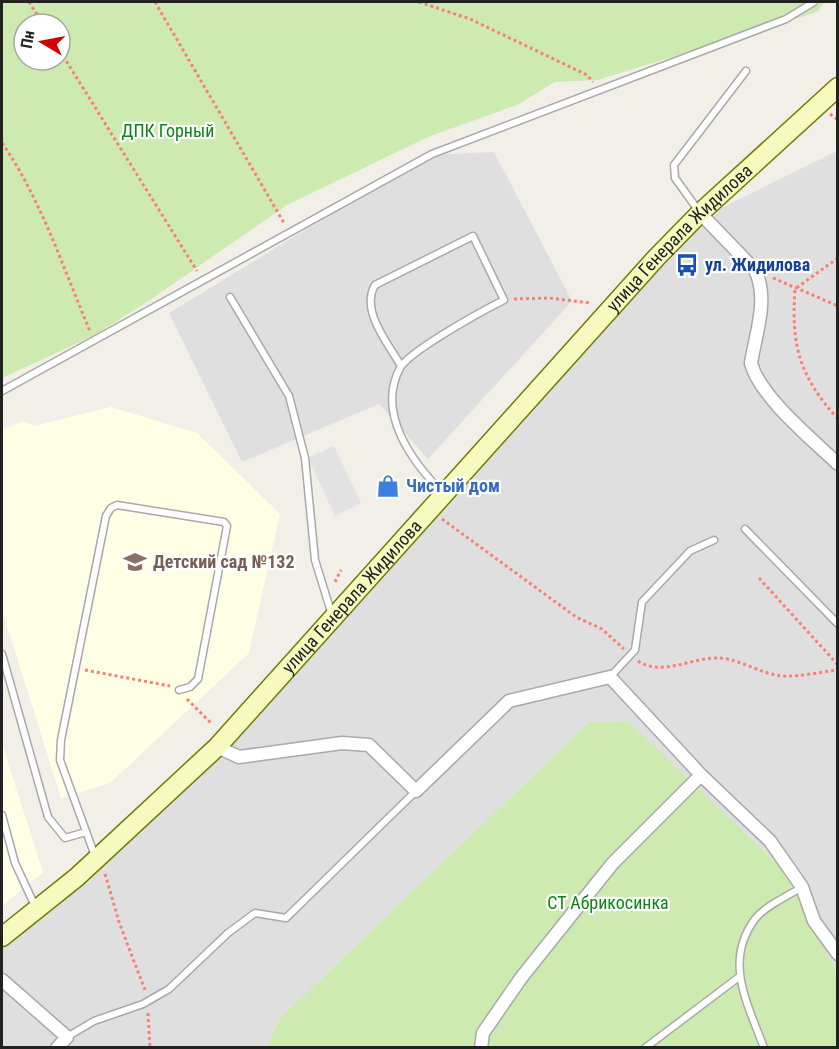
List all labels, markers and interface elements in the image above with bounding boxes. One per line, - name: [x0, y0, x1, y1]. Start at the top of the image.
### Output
- north arrow: [12, 12, 72, 72]
- text: Пн: [17, 29, 39, 50]
- park label: ДПК Горный: [122, 120, 214, 141]
- street label: улица Генерала Жидилова: [602, 160, 756, 316]
- bus stop icon: ул. Жидилова: [674, 252, 700, 278]
- place label: ул. Жидилова: [705, 254, 810, 275]
- shop icon: Чистый дом: [375, 473, 401, 499]
- place label: Чистый дом: [406, 475, 500, 496]
- street label: улица Генерала Жидилова: [277, 516, 426, 677]
- school or university icon: Детский сад №132: [122, 549, 148, 575]
- place label: Детский сад №132: [153, 551, 294, 572]
- park label: СТ Абрикосинка: [547, 892, 669, 913]

